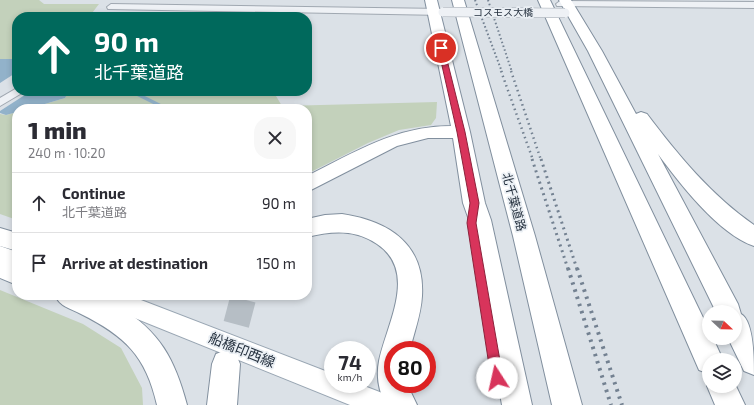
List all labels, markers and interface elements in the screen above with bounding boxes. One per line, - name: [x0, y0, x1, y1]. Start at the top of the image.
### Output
- street label: コスモス大橋: [473, 6, 533, 18]
- text: 90 m: [94, 24, 159, 58]
- icon: ahead: [28, 28, 80, 80]
- pin: [424, 31, 458, 65]
- icon: arrive: [430, 37, 452, 59]
- text: 北千葉道路: [94, 61, 184, 83]
- text: 1 min: [28, 115, 87, 144]
- button: close: [254, 117, 296, 159]
- text: 240 m · 10:20: [28, 145, 106, 161]
- street label: 北千葉道路: [500, 171, 529, 233]
- text: Continue: [62, 184, 125, 202]
- icon: ahead: [28, 192, 50, 214]
- text: 90 m: [262, 194, 296, 212]
- text: 北千葉道路: [62, 204, 127, 220]
- icon: arrive: [28, 252, 50, 274]
- text: Arrive at destination: [62, 254, 208, 272]
- text: 150 m: [256, 254, 296, 272]
- north arrow: [702, 305, 742, 345]
- map controls: [702, 305, 742, 393]
- street label: 船橋印西線: [207, 329, 278, 371]
- speed limit sign: 80: [384, 341, 436, 393]
- text: 74: [338, 350, 362, 374]
- button: layers: [702, 353, 742, 393]
- position arrow: [476, 357, 518, 399]
- text: km/h: [338, 371, 362, 383]

